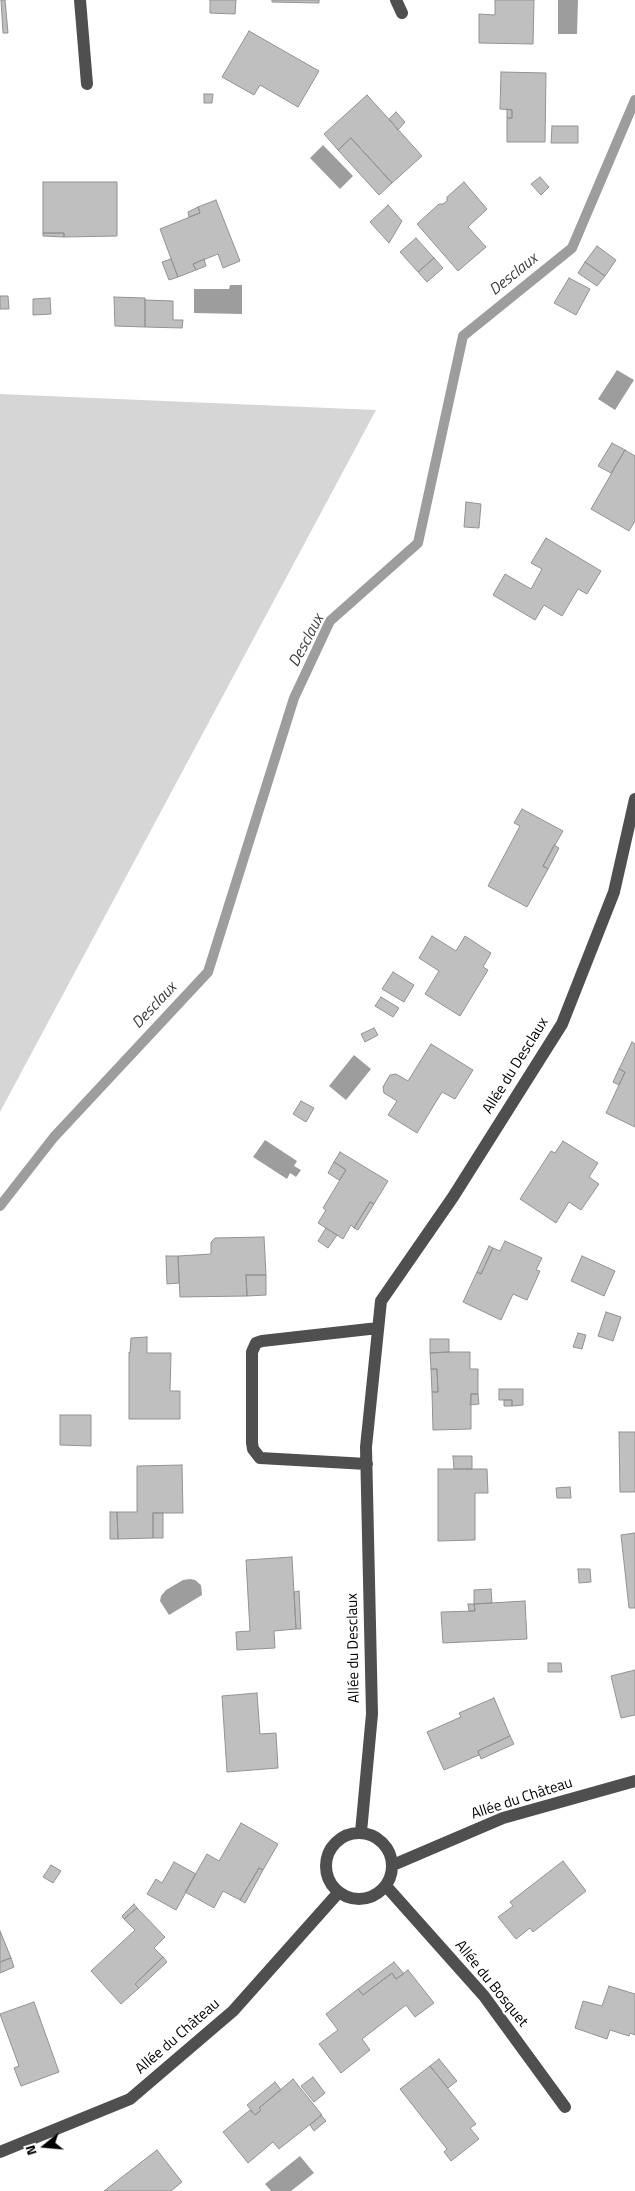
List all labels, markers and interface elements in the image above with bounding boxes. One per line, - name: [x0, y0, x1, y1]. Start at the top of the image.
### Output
- water label: Desclaux: [486, 250, 542, 300]
- water label: Desclaux: [285, 612, 329, 670]
- water label: Desclaux: [129, 979, 181, 1033]
- street label: Allée du Desclaux: [479, 1015, 553, 1117]
- street label: Allée du Desclaux: [344, 1593, 364, 1703]
- street label: Allée du Château: [469, 1774, 575, 1824]
- street label: Allée du Bosquet: [451, 1937, 531, 2031]
- street label: Allée du Château: [132, 1996, 224, 2078]
- north arrow: [20, 2121, 70, 2171]
- text: N: [19, 2143, 42, 2158]

